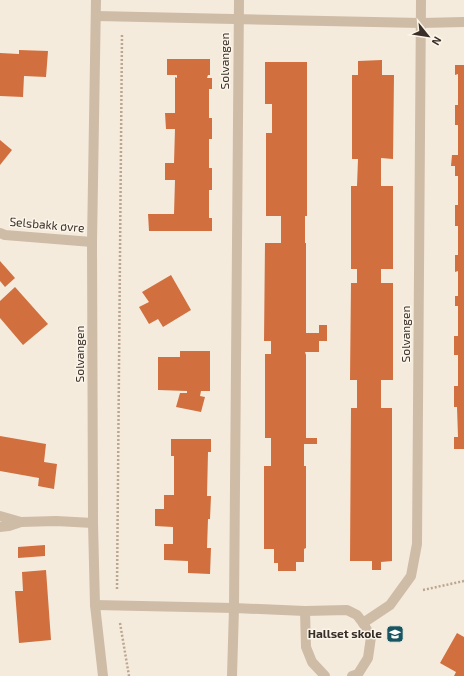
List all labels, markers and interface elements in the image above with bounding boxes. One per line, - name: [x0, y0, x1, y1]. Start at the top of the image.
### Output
- north arrow: [408, 16, 448, 56]
- street label: Solvangen: [217, 33, 231, 89]
- text: N: [429, 35, 445, 48]
- street label: Selsbakk øvre: [9, 214, 85, 234]
- street label: Solvangen: [398, 306, 412, 362]
- street label: Solvangen: [72, 326, 86, 382]
- school or university icon: Hallset skole: [385, 624, 405, 644]
- place label: Hallset skole: [308, 626, 382, 640]

